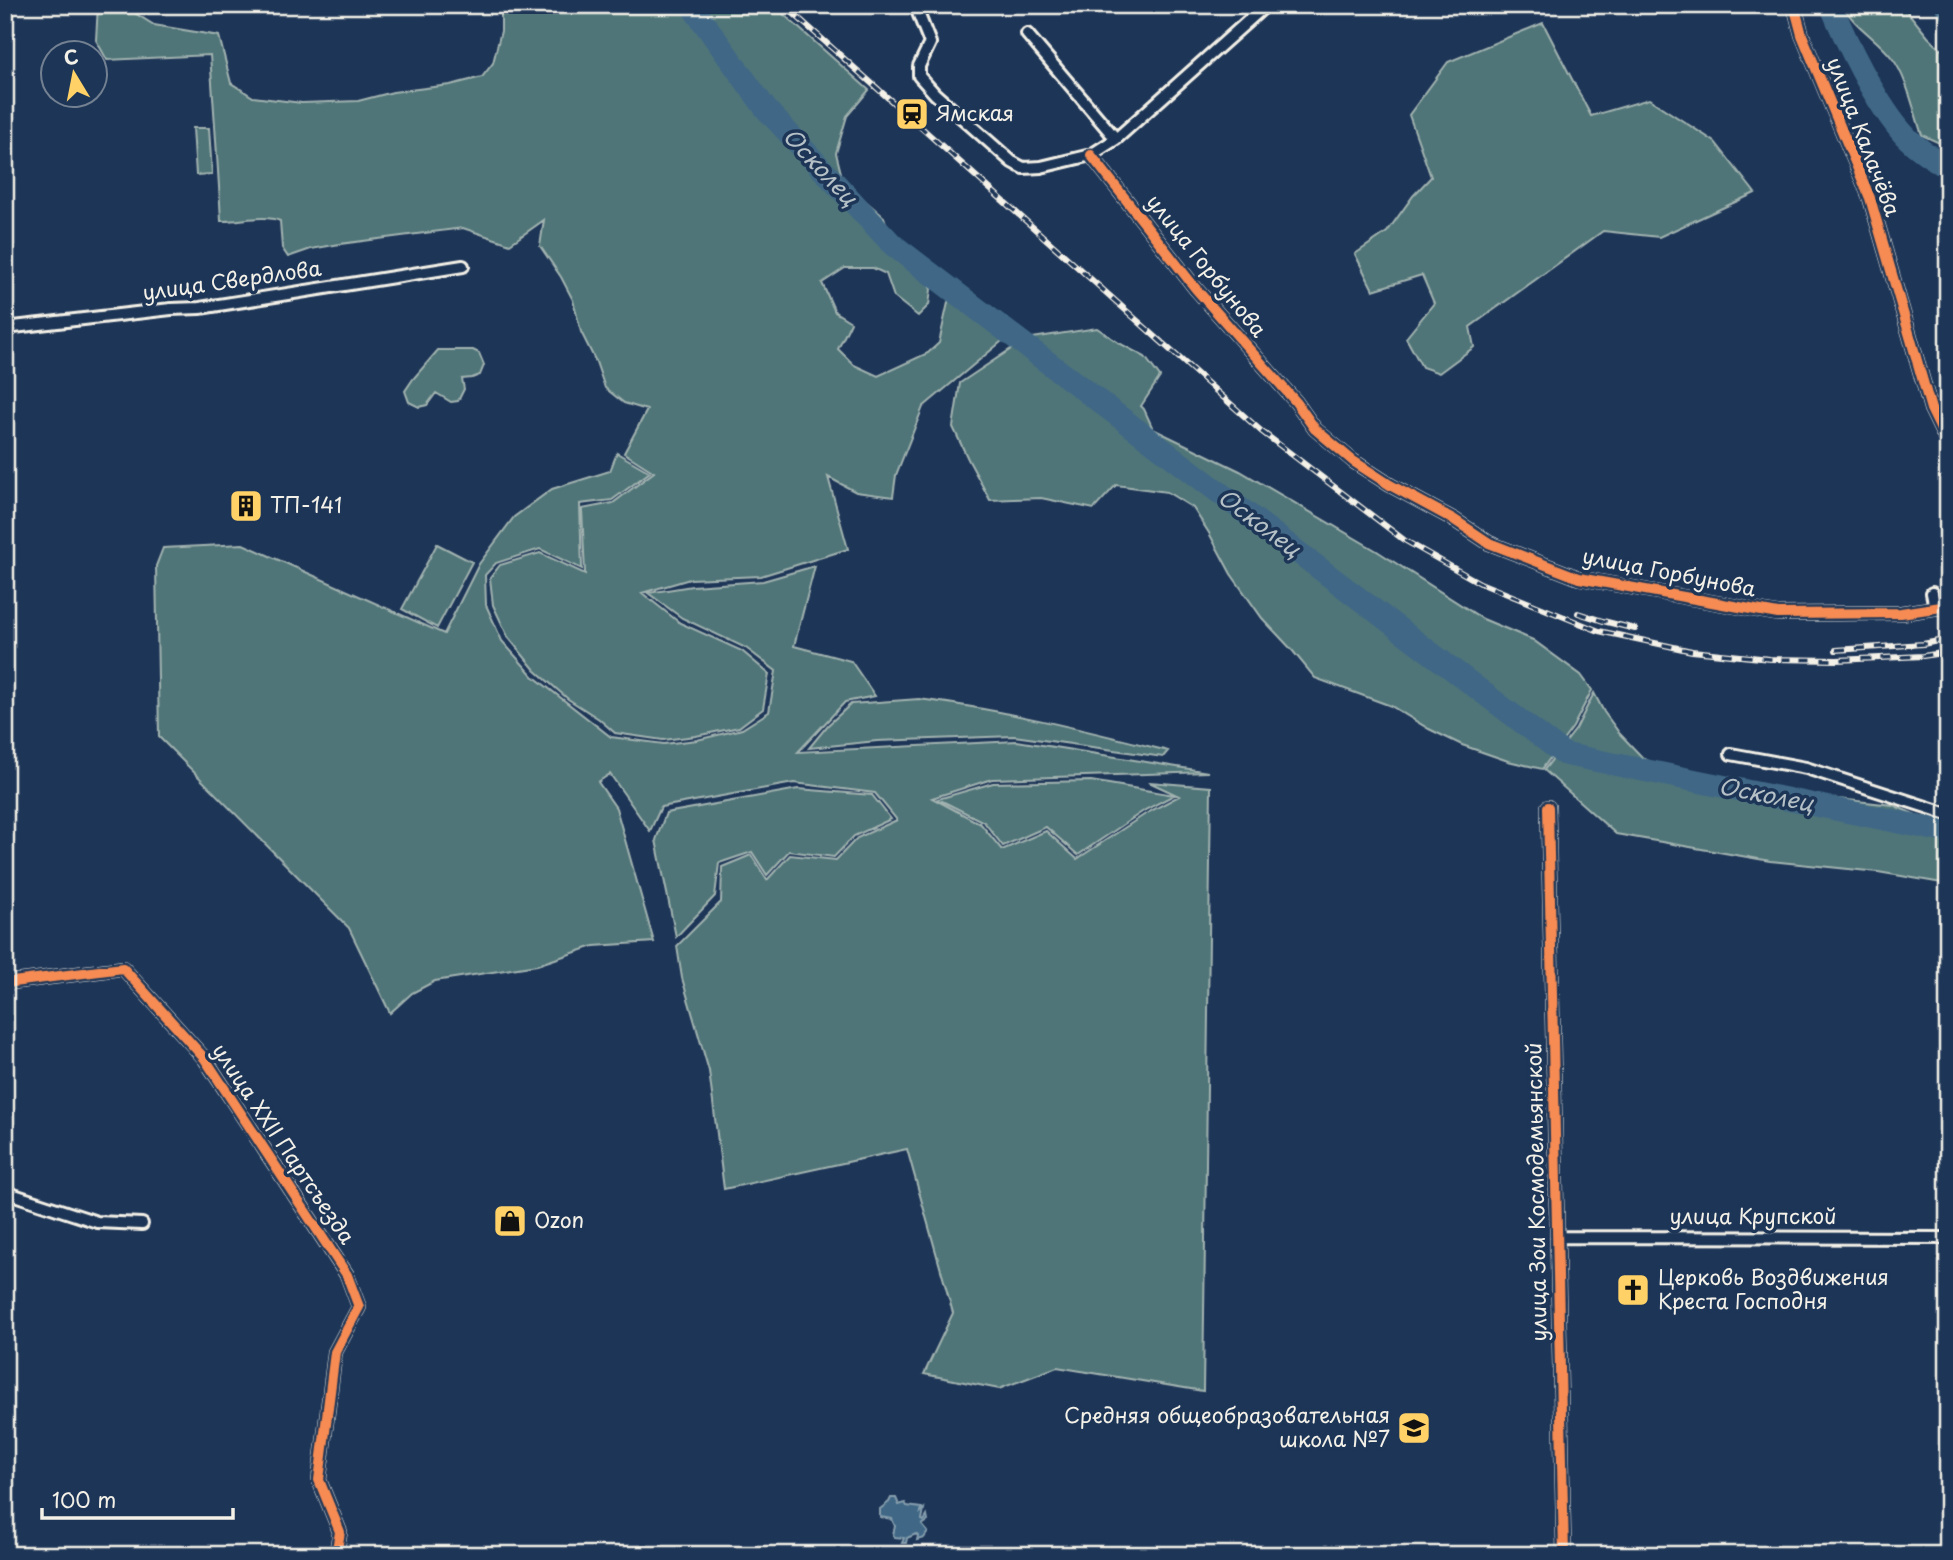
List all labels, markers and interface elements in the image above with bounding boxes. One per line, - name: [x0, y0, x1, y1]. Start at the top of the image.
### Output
- north arrow: [38, 38, 108, 108]
- text: С: [61, 41, 80, 71]
- street label: улица Калачёва: [1820, 52, 1910, 221]
- station icon: Ямская: [893, 95, 931, 133]
- place label: Ямская: [936, 96, 1014, 128]
- water label: Осколец: [776, 119, 867, 214]
- street label: улица Горбунова: [1140, 186, 1275, 343]
- street label: улица Свердлова: [140, 251, 323, 307]
- water label: Осколец: [1211, 479, 1310, 565]
- building icon: ТП-141: [227, 487, 265, 525]
- place label: ТП-141: [270, 488, 342, 520]
- street label: улица Горбунова: [1580, 539, 1759, 604]
- water label: Осколец: [1716, 767, 1818, 820]
- street label: улица XXII Партсъезда: [205, 1036, 364, 1250]
- street label: улица Зои Космодемьянской: [1516, 1042, 1554, 1342]
- street label: улица Крупской: [1669, 1199, 1837, 1231]
- shop icon: Ozon: [491, 1202, 529, 1240]
- place label: Ozon: [534, 1203, 584, 1235]
- place label: Церковь Воздвижения Креста Господня: [1658, 1260, 1889, 1316]
- church icon: Церковь Воздвижения Креста Господня: [1614, 1271, 1652, 1309]
- place label: Средняя общеобразовательная школа №7: [1064, 1398, 1390, 1454]
- school or university icon: Средняя общеобразовательная школа №7: [1395, 1409, 1433, 1447]
- scale bar: [42, 1476, 233, 1520]
- text: 100 m: [52, 1483, 116, 1515]

